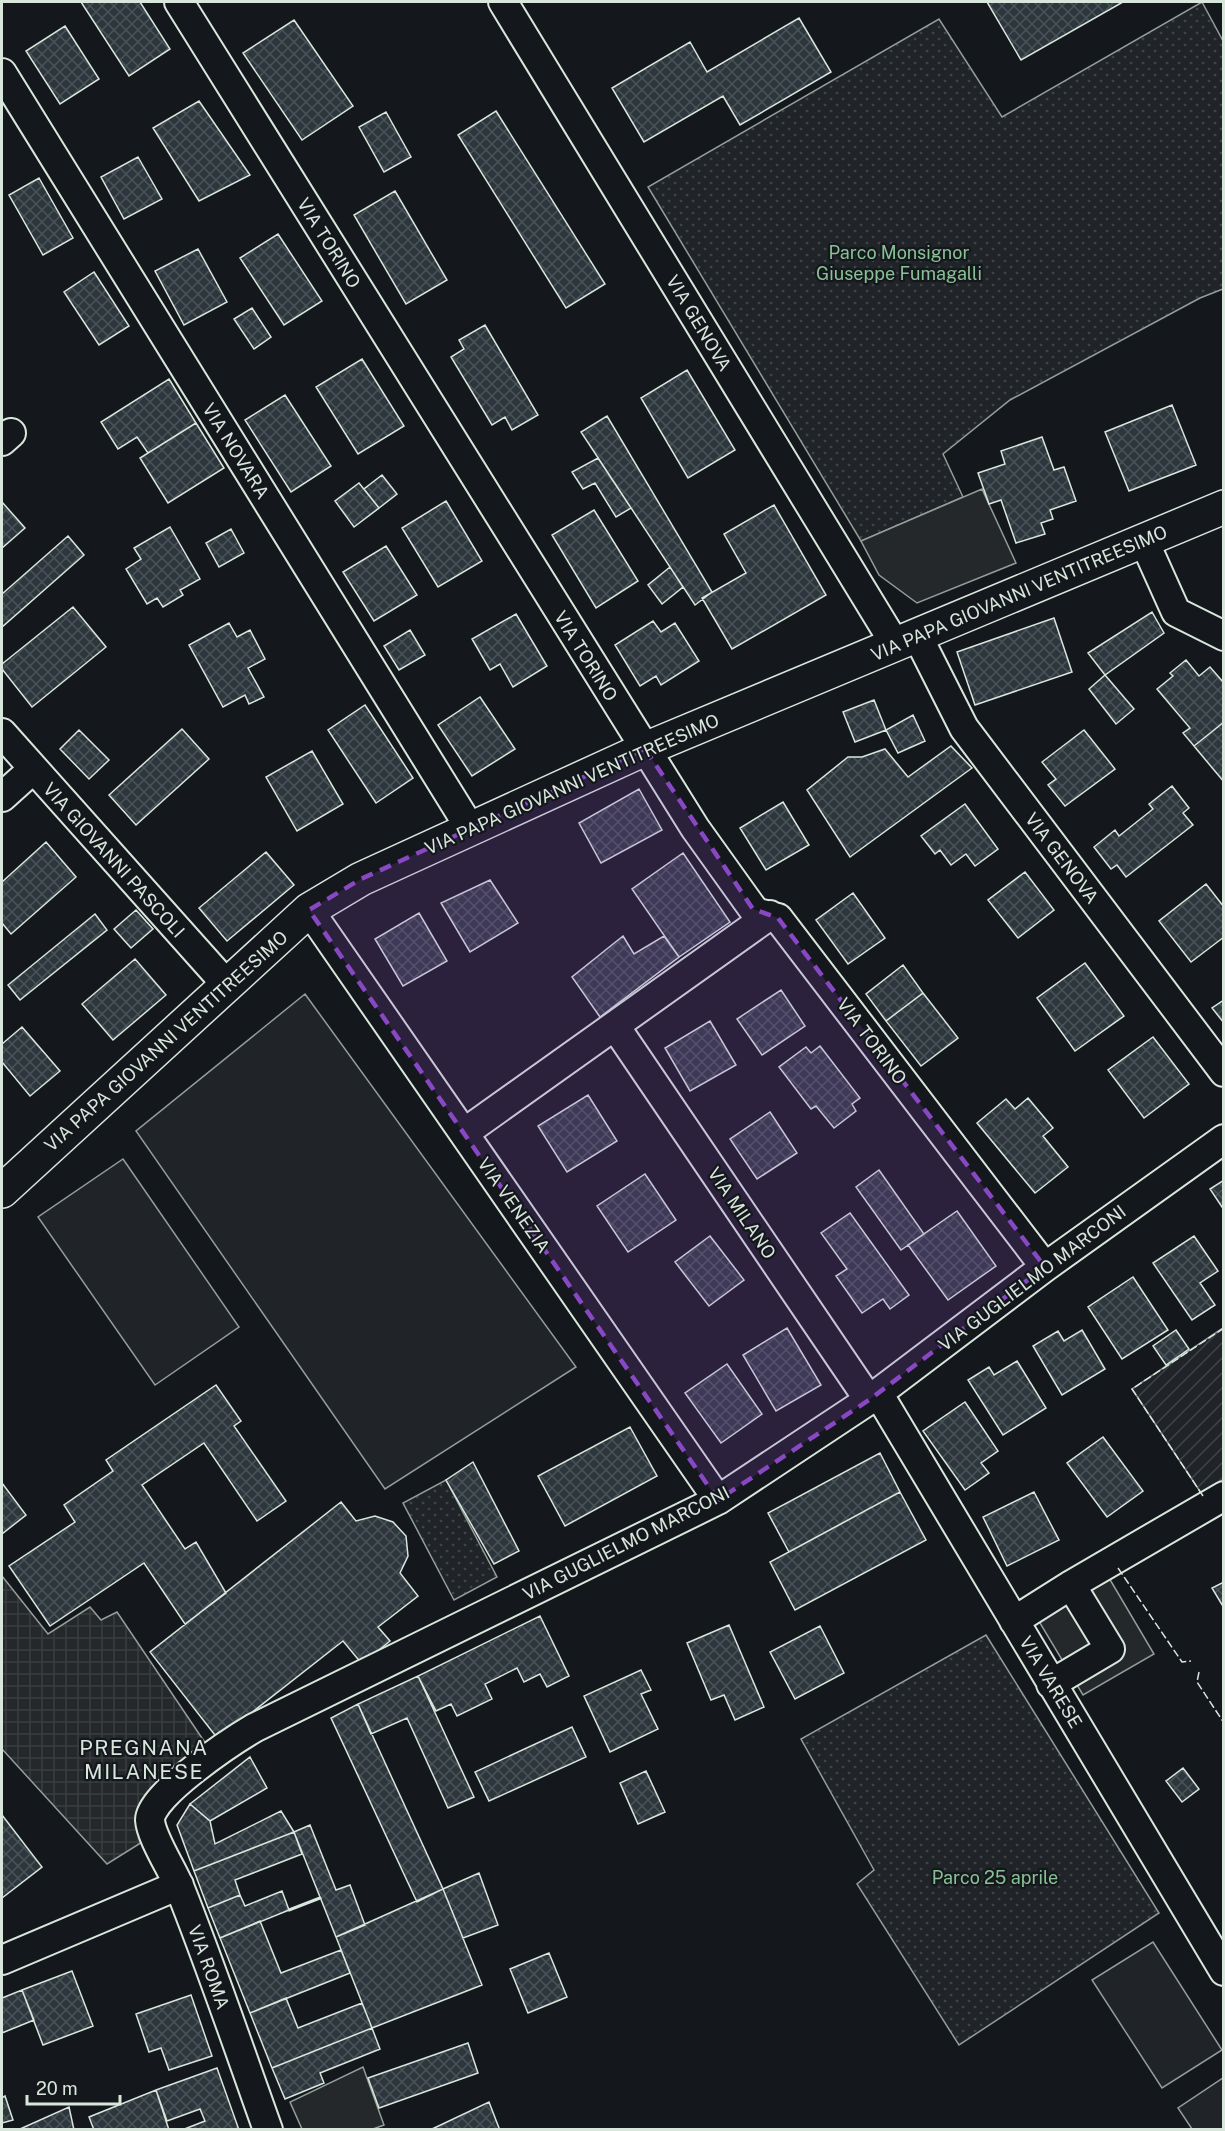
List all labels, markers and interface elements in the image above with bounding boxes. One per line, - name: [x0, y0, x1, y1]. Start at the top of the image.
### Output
- street label: VIA TORINO: [293, 194, 365, 292]
- park label: Parco Monsignor Giuseppe Fumagalli: [816, 242, 982, 284]
- street label: VIA GENOVA: [662, 271, 736, 375]
- street label: VIA NOVARA: [198, 399, 274, 503]
- street label: VIA PAPA GIOVANNI VENTITREESIMO: [868, 521, 1170, 665]
- street label: VIA TORINO: [550, 607, 622, 705]
- street label: VIA PAPA GIOVANNI VENTITREESIMO: [422, 709, 722, 859]
- street label: VIA GIOVANNI PASCOLI: [39, 778, 189, 942]
- street label: VIA GENOVA: [1021, 808, 1103, 908]
- street label: VIA PAPA GIOVANNI VENTITREESIMO: [40, 926, 292, 1156]
- street label: VIA TORINO: [833, 994, 911, 1088]
- street label: VIA VENEZIA: [473, 1153, 555, 1257]
- street label: VIA MILANO: [704, 1163, 780, 1263]
- street label: VIA GUGLIELMO MARCONI: [934, 1201, 1130, 1355]
- street label: VIA GUGLIELMO MARCONI: [519, 1482, 733, 1604]
- street label: VIA VARESE: [1015, 1632, 1087, 1732]
- district label: PREGNANA MILANESE: [79, 1735, 209, 1784]
- park label: Parco 25 aprile: [932, 1867, 1058, 1888]
- street label: VIA ROMA: [184, 1922, 234, 2012]
- scale bar: [27, 2068, 120, 2106]
- text: 20 m: [36, 2078, 78, 2099]

